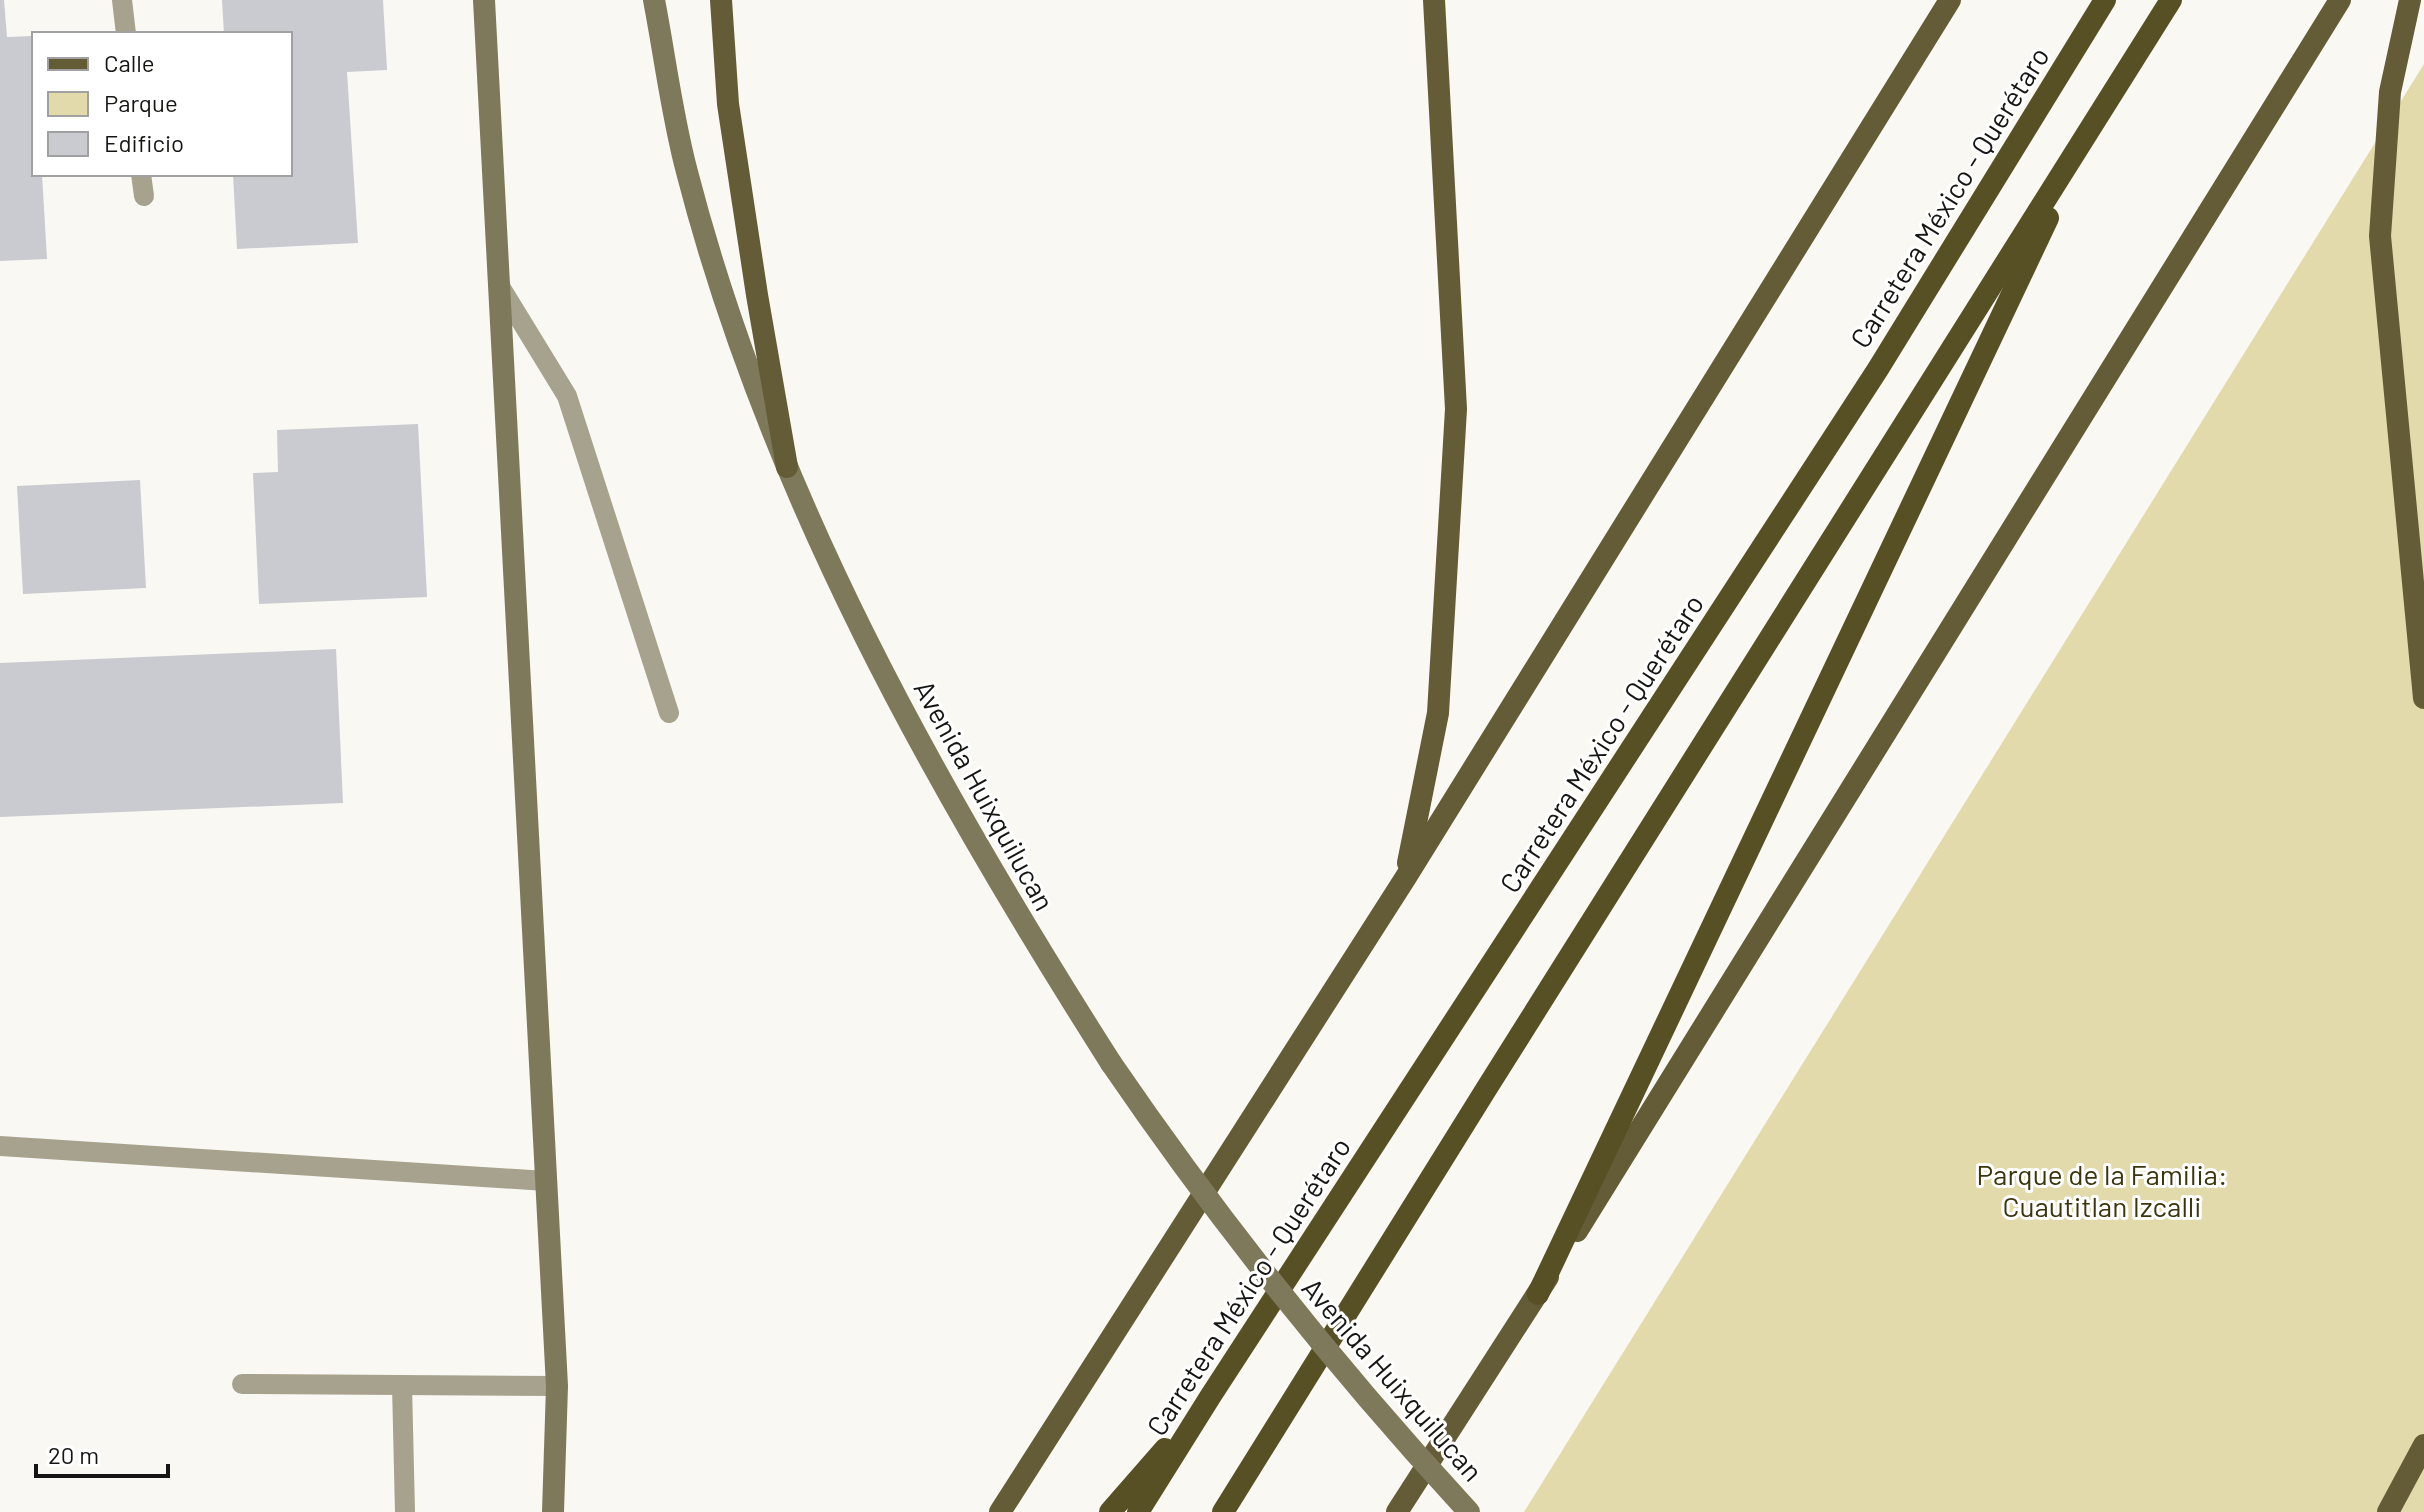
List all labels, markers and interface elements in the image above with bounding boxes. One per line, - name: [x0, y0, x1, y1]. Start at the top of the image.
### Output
- legend: [32, 32, 292, 176]
- street label: Carretera México - Querétaro: [1842, 40, 2056, 354]
- text: Calle: [104, 48, 155, 77]
- text: Parque: [104, 88, 178, 117]
- text: Edificio: [104, 128, 184, 157]
- street label: Carretera México - Querétaro: [1492, 588, 1710, 898]
- street label: Avenida Huixquilucan: [908, 674, 1062, 916]
- street label: Carretera México - Querétaro: [1139, 1131, 1357, 1441]
- park label: Parque de la Familia: Cuautitlan Izcalli: [1977, 1157, 2227, 1223]
- street label: Avenida Huixquilucan: [1296, 1271, 1490, 1487]
- scale bar: [36, 1428, 168, 1478]
- text: 20 m: [48, 1440, 99, 1469]

